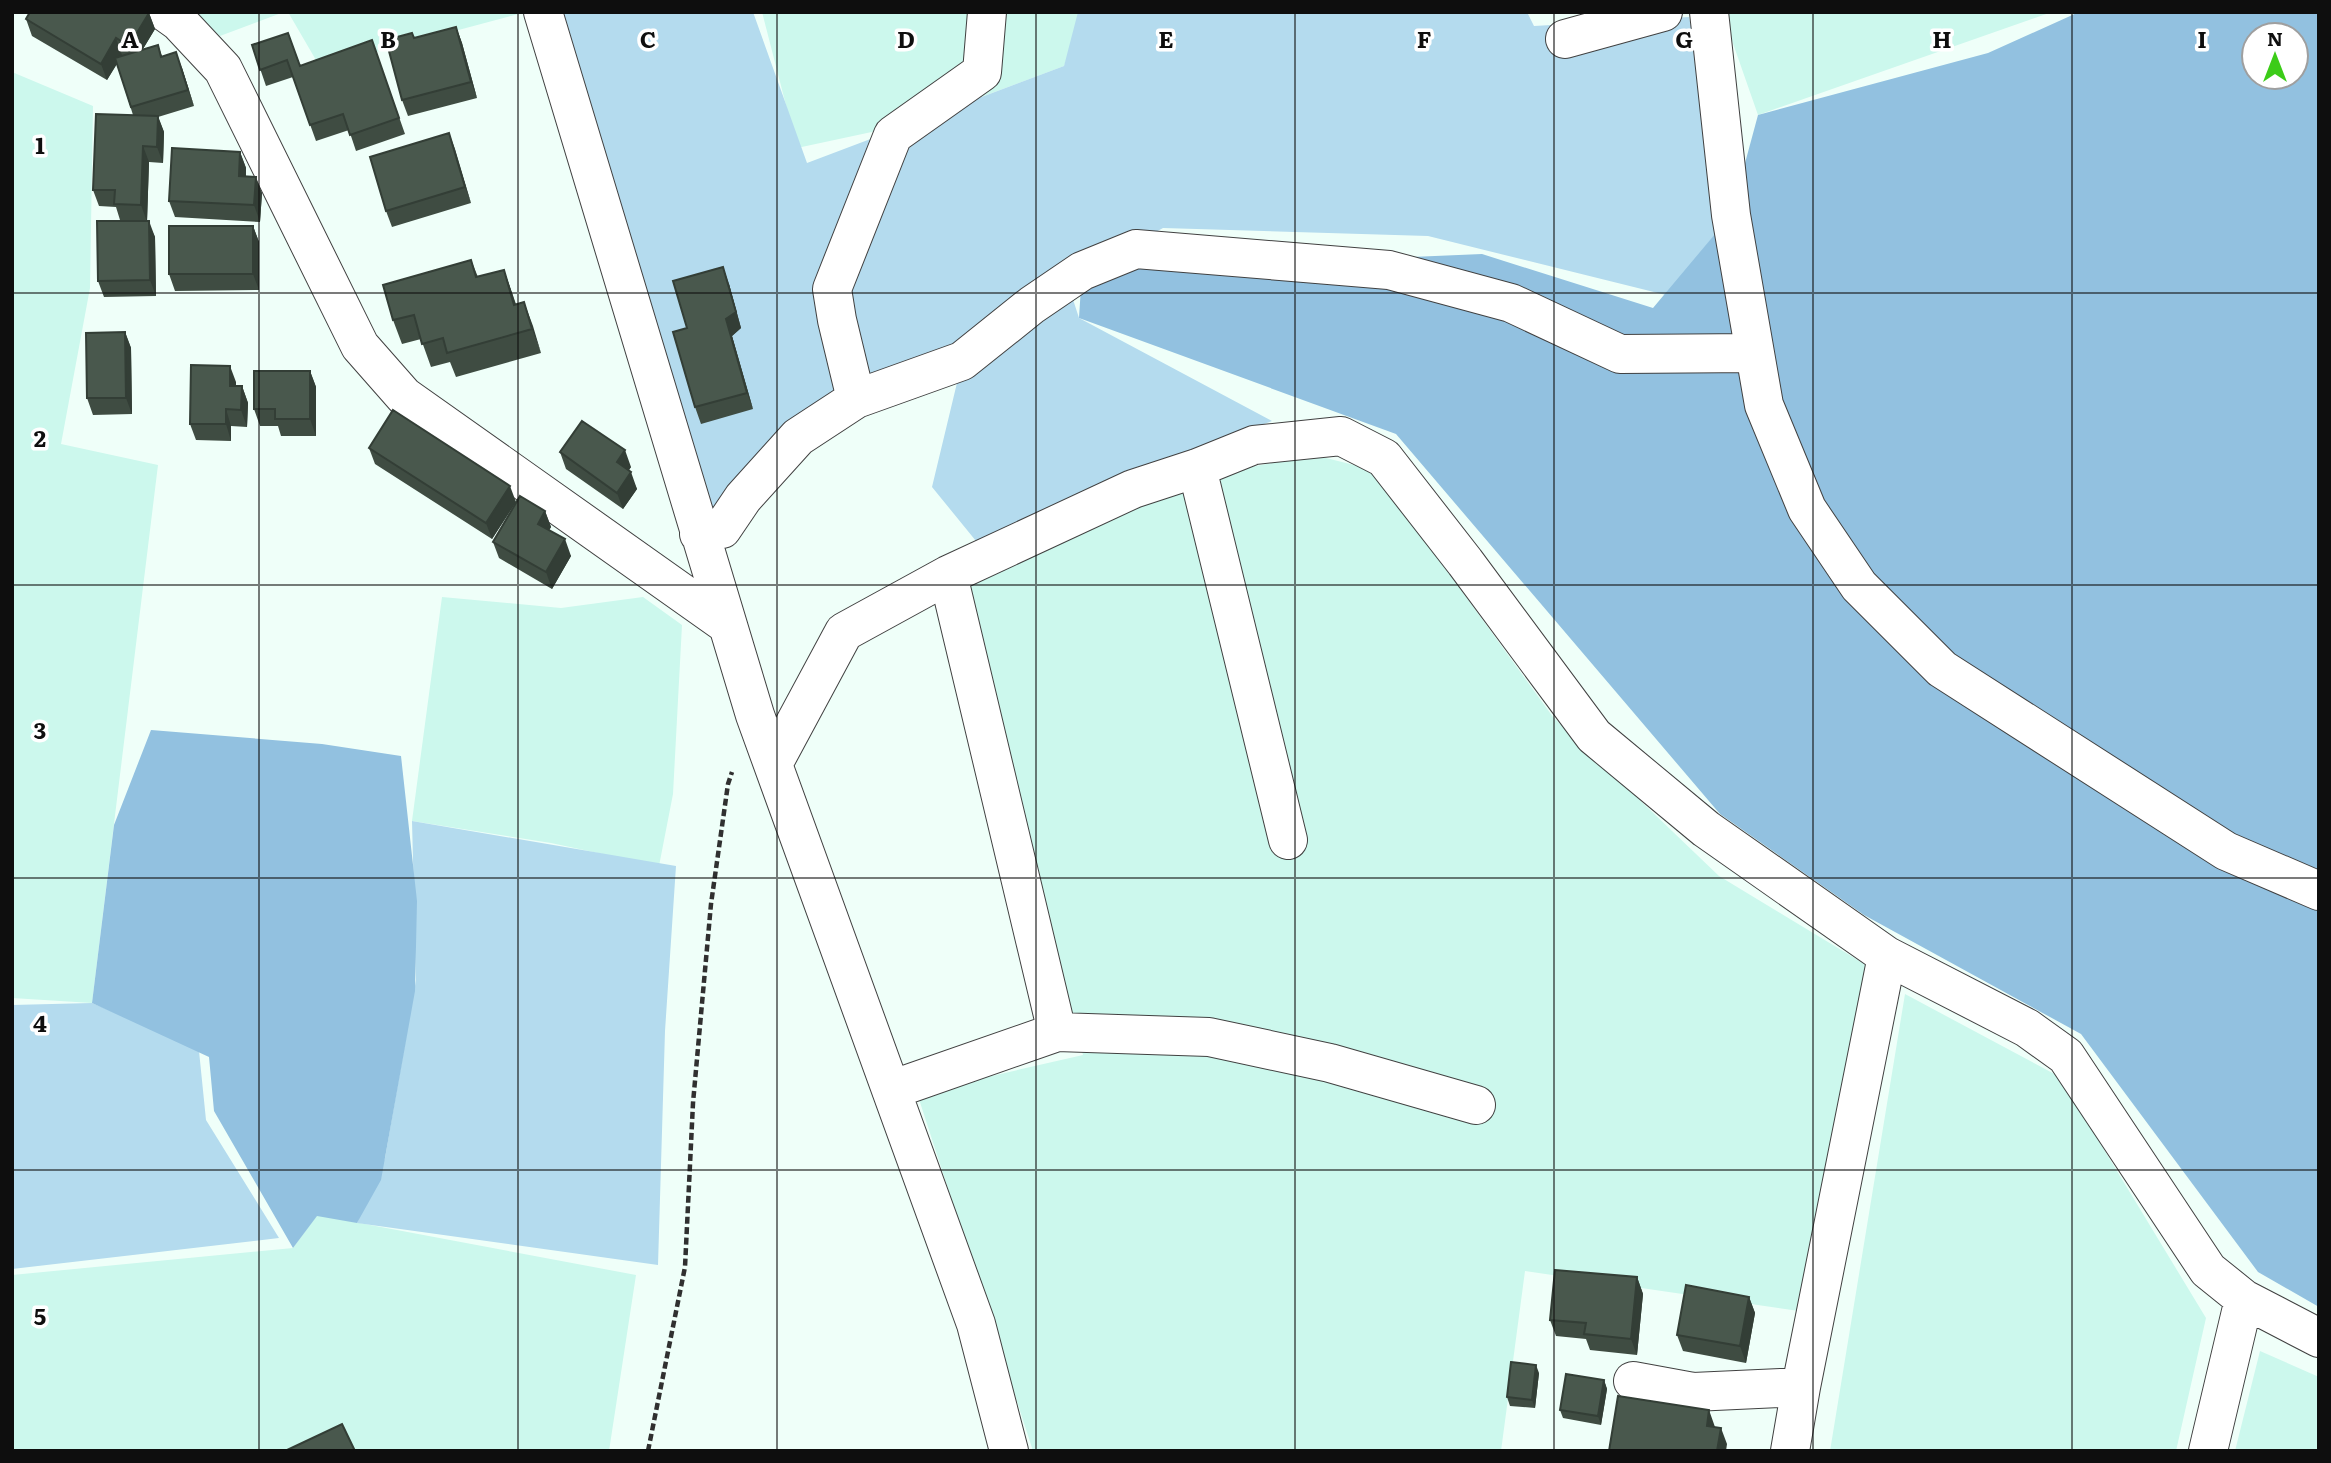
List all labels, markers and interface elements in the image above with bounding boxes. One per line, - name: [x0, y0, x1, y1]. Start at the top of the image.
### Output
- text: A: [121, 21, 139, 55]
- text: B: [380, 21, 396, 55]
- text: C: [640, 21, 656, 55]
- text: D: [897, 21, 915, 55]
- text: E: [1158, 21, 1174, 55]
- text: F: [1417, 21, 1432, 55]
- text: G: [1675, 21, 1693, 55]
- text: H: [1932, 21, 1952, 55]
- text: I: [2197, 21, 2207, 55]
- north arrow: [2240, 21, 2310, 91]
- text: N: [2267, 24, 2283, 52]
- text: 1: [35, 127, 45, 161]
- text: 2: [34, 420, 46, 454]
- text: 3: [34, 712, 46, 746]
- text: 4: [33, 1005, 47, 1039]
- text: 5: [34, 1298, 46, 1332]

